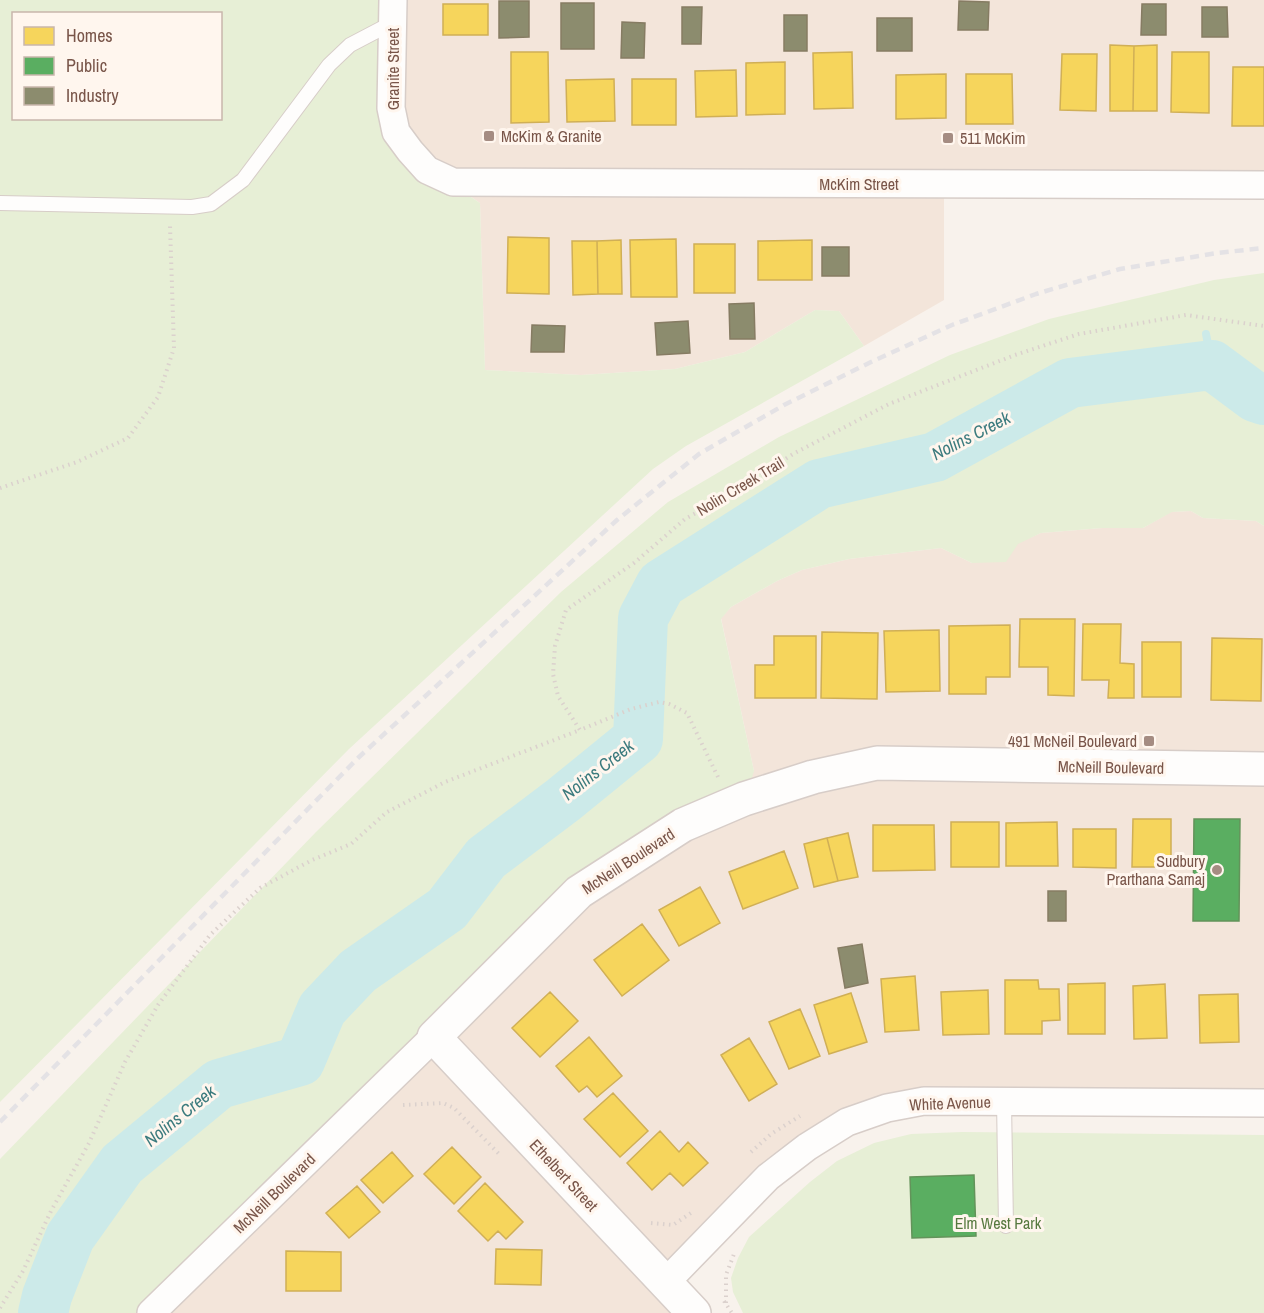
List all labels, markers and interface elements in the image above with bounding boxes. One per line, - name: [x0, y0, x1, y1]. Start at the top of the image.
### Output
- legend: [12, 12, 222, 120]
- text: Homes: [66, 23, 113, 48]
- street label: Granite Street: [382, 27, 404, 110]
- text: Public: [66, 53, 107, 78]
- text: Industry: [66, 83, 119, 108]
- place label: McKim & Granite: [501, 125, 602, 147]
- place label: 511 McKim: [960, 127, 1025, 149]
- marker: McKim & Granite: [482, 129, 496, 143]
- marker: 511 McKim: [941, 131, 955, 145]
- street label: McKim Street: [819, 173, 899, 195]
- water label: Nolins Creek: [927, 405, 1015, 466]
- street label: Nolin Creek Trail: [692, 451, 788, 521]
- place label: 491 McNeil Boulevard: [1008, 730, 1137, 752]
- water label: Nolins Creek: [556, 733, 639, 806]
- marker: 491 McNeil Boulevard: [1142, 734, 1156, 748]
- street label: McNeill Boulevard: [1058, 755, 1164, 779]
- street label: McNeill Boulevard: [577, 823, 679, 899]
- place label: Sudbury Prarthana Samaj: [1107, 850, 1205, 890]
- marker: Sudbury Prarthana Samaj: [1210, 863, 1224, 877]
- water label: Nolins Creek: [139, 1079, 221, 1152]
- street label: White Avenue: [909, 1091, 991, 1115]
- street label: Ethelbert Street: [525, 1134, 603, 1216]
- street label: McNeill Boulevard: [228, 1148, 320, 1238]
- park label: Elm West Park: [955, 1212, 1042, 1234]

